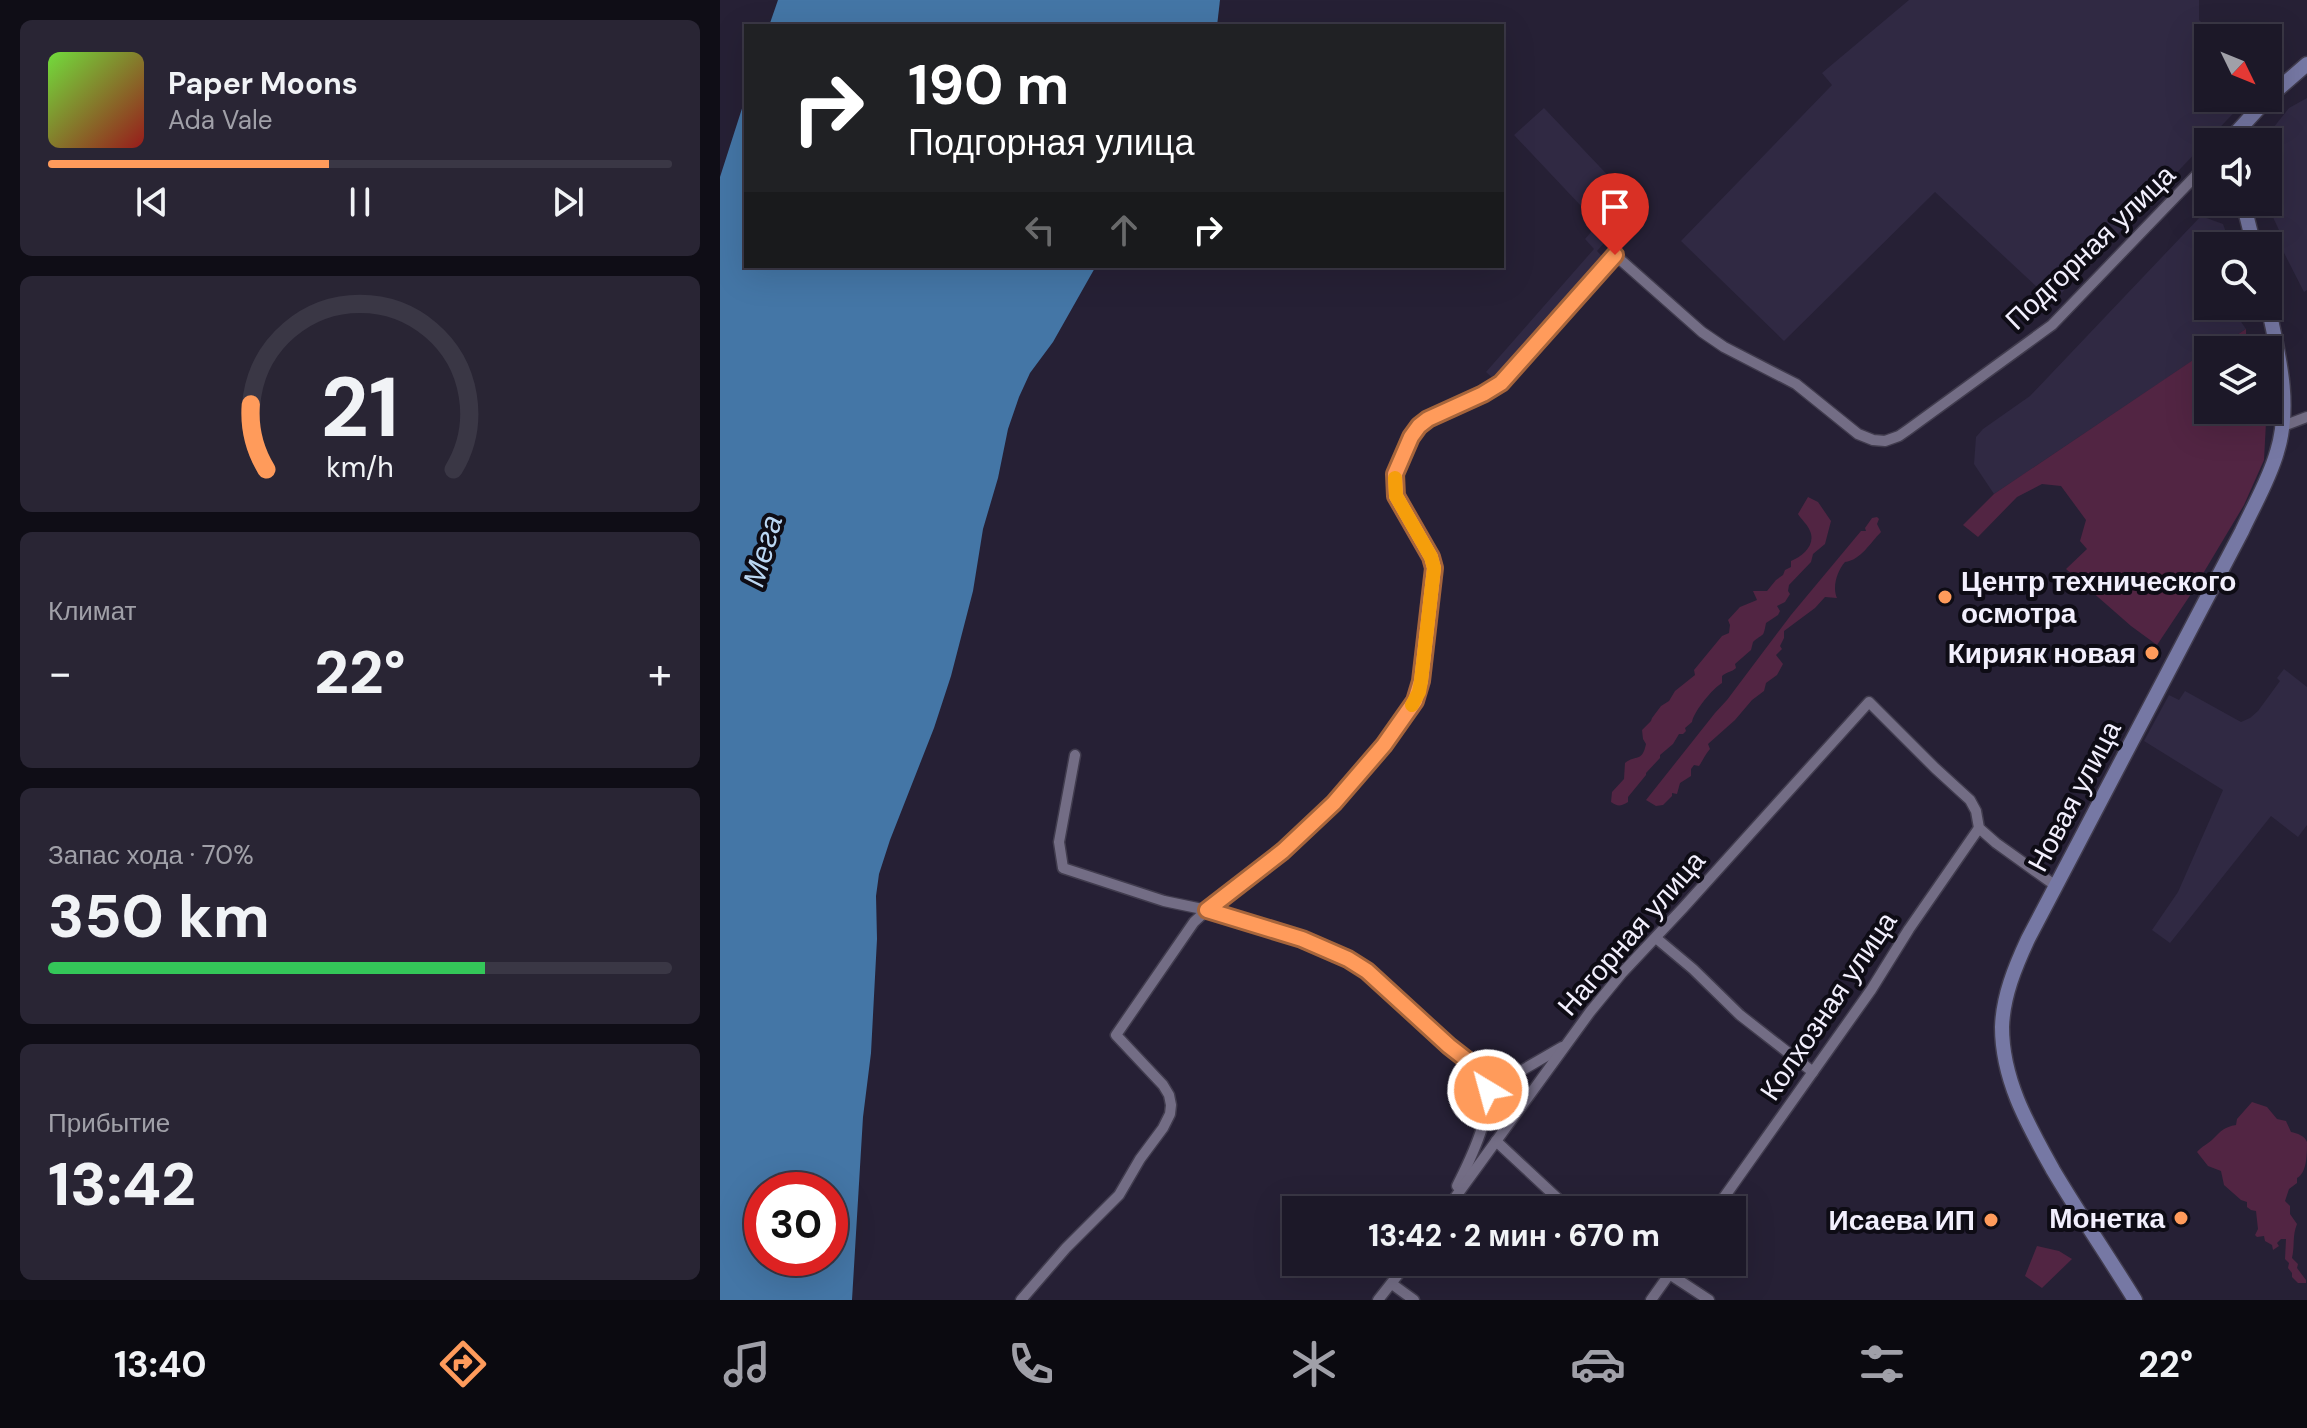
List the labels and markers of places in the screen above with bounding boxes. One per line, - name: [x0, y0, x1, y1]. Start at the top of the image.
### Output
- pin: [1581, 173, 1649, 255]
- place label: Центр технического осмотра: [1961, 563, 2236, 632]
- marker: Центр технического осмотра: [1936, 588, 1954, 606]
- place label: Кирияк новая: [1948, 635, 2136, 672]
- marker: Кирияк новая: [2143, 644, 2161, 662]
- place label: Монетка: [2049, 1200, 2165, 1237]
- place label: Исаева ИП: [1829, 1202, 1975, 1239]
- marker: Монетка: [2172, 1209, 2190, 1227]
- marker: Исаева ИП: [1982, 1211, 2000, 1229]

